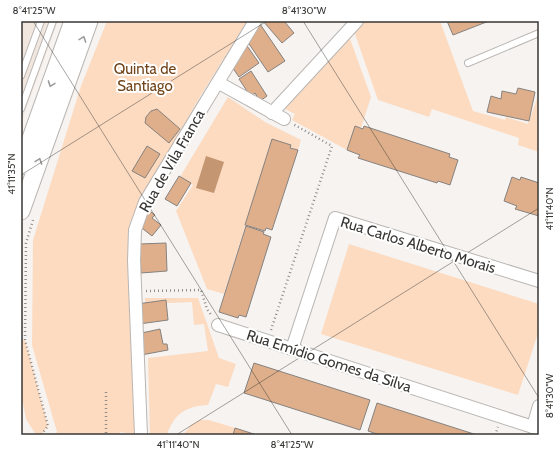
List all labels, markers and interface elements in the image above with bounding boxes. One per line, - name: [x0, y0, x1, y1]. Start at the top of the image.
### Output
- text: 8°41'25"W: [13, 4, 56, 17]
- text: 8°41'30"W: [282, 4, 327, 17]
- one-way arrow: [78, 36, 86, 43]
- park label: Quinta de Santiago: [114, 60, 177, 95]
- one-way arrow: [47, 80, 55, 87]
- street label: Rua de Vila Franca: [135, 106, 209, 215]
- text: 41°11'35"N: [5, 153, 18, 195]
- one-way arrow: [34, 158, 42, 165]
- text: 41°11'40"N: [543, 187, 556, 231]
- street label: Rua Carlos Alberto Morais: [338, 213, 498, 277]
- street label: Rua Emídio Gomes da Silva: [244, 326, 414, 396]
- text: 8°41'30"W: [543, 373, 556, 418]
- text: 41°11'40"N: [156, 438, 200, 451]
- text: 8°41'25"W: [271, 438, 314, 451]

